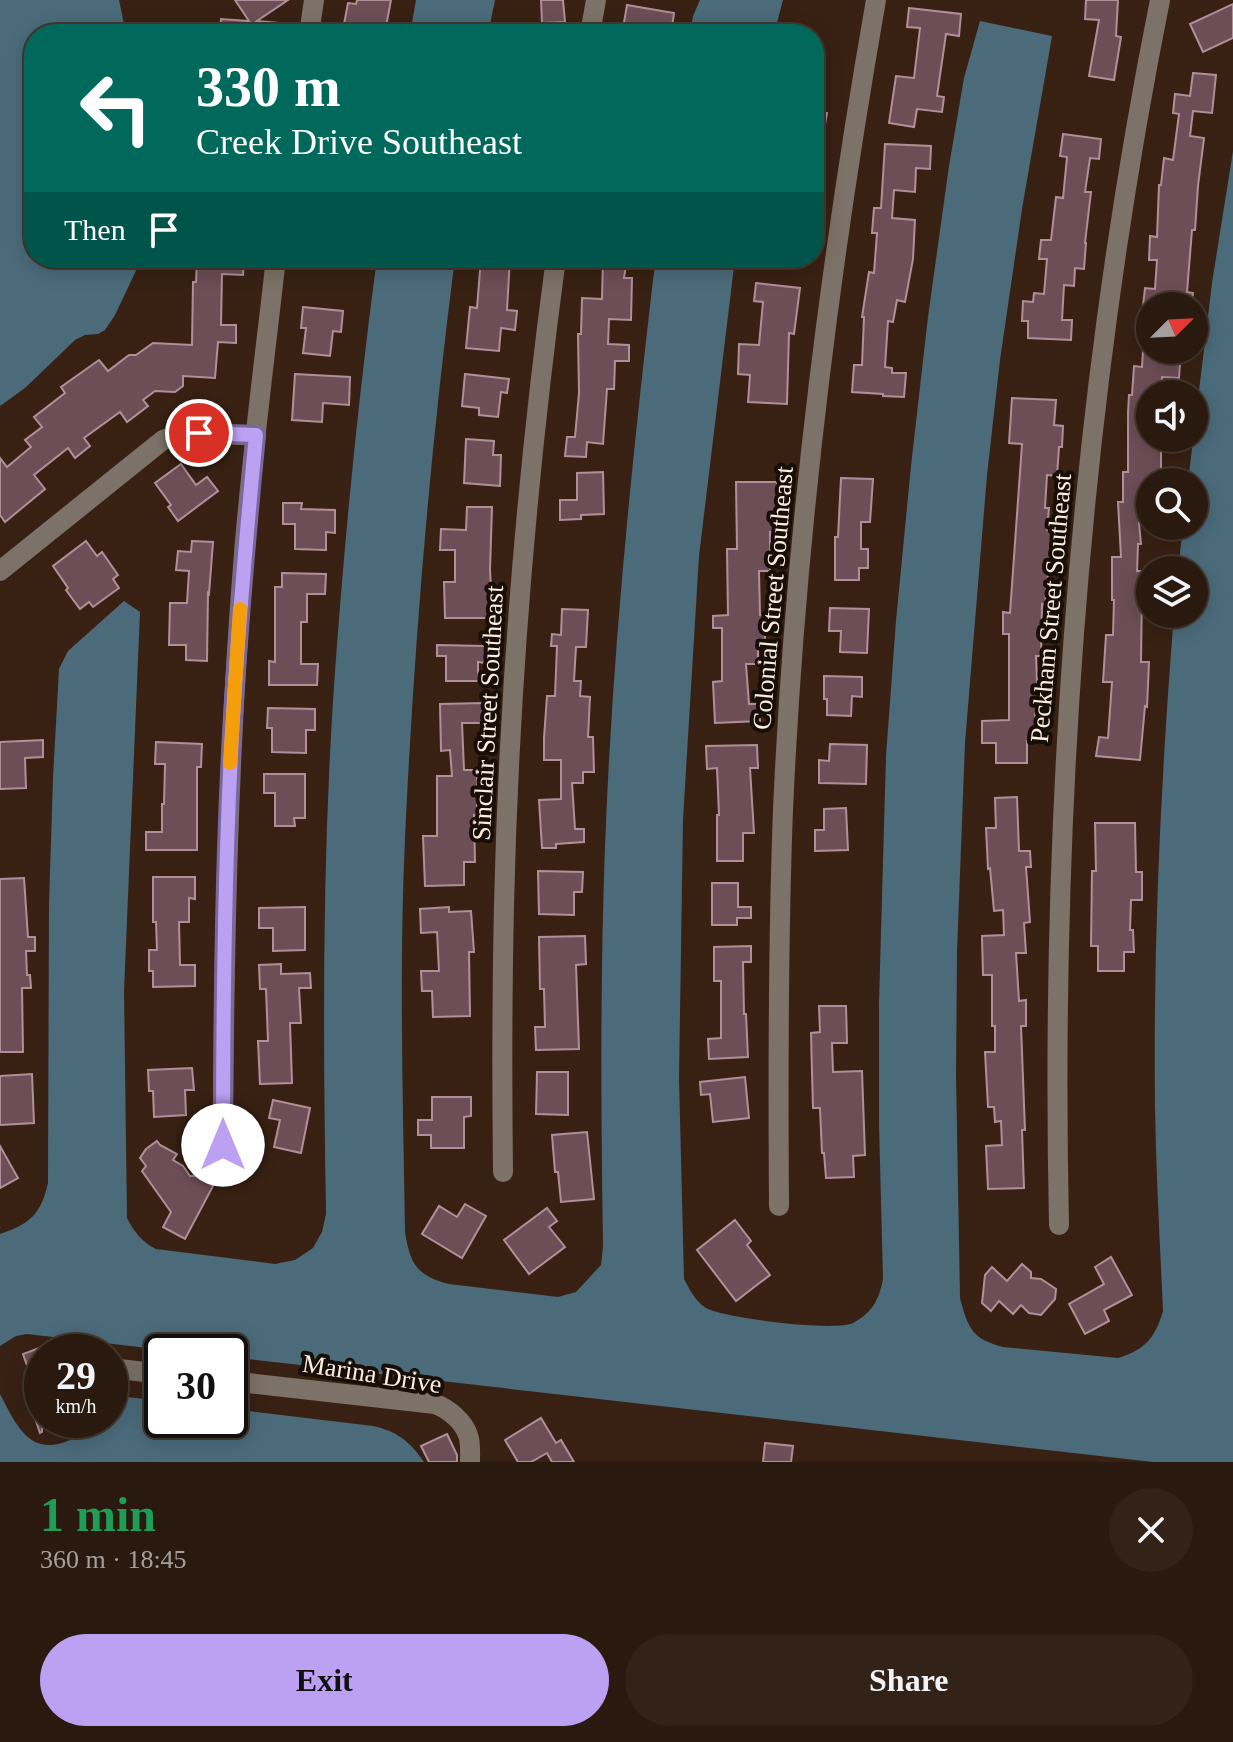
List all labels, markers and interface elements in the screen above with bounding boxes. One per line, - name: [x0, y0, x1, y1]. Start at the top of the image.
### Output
- icon: left: [64, 56, 168, 160]
- text: 330 m: [196, 56, 341, 118]
- text: Creek Drive Southeast: [196, 122, 522, 162]
- icon: arrive: [142, 208, 186, 252]
- text: Then: [64, 213, 126, 246]
- north arrow: [1136, 292, 1208, 364]
- map controls: [1136, 292, 1208, 628]
- button: sound: [1136, 380, 1208, 452]
- pin: [165, 399, 233, 467]
- icon: arrive: [177, 411, 221, 455]
- street label: Colonial Street Southeast: [747, 464, 799, 731]
- button: search: [1136, 468, 1208, 540]
- street label: Peckham Street Southeast: [1025, 471, 1077, 744]
- button: layers: [1136, 556, 1208, 628]
- street label: Sinclair Street Southeast: [467, 584, 509, 841]
- position arrow: [181, 1103, 265, 1187]
- speed limit sign: 30: [144, 1334, 248, 1438]
- street label: Marina Drive: [300, 1349, 444, 1399]
- text: 29: [56, 1353, 96, 1398]
- text: km/h: [55, 1395, 97, 1417]
- text: 1 min: [40, 1488, 156, 1541]
- button: close: [1109, 1488, 1193, 1572]
- text: 360 m · 18:45: [40, 1545, 187, 1574]
- button: Exit: [40, 1634, 609, 1726]
- button: Share: [625, 1634, 1193, 1726]

